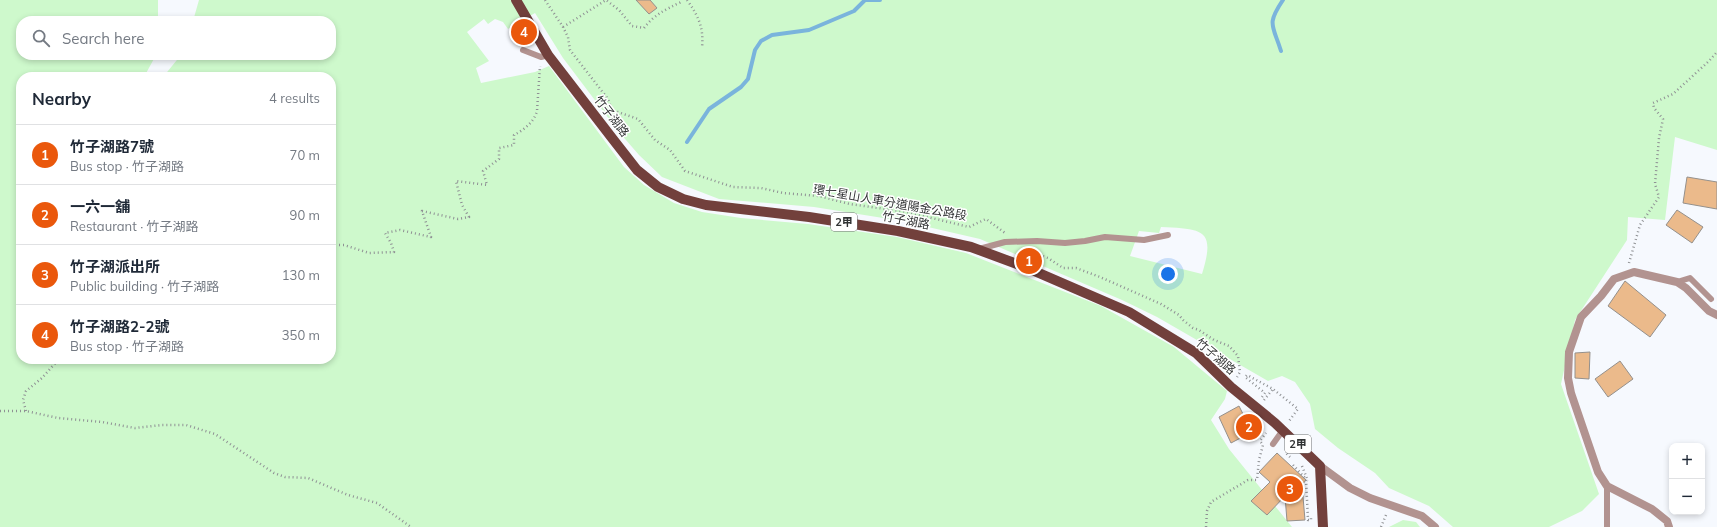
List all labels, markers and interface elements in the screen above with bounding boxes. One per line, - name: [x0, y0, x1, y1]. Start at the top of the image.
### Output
- search box: [16, 16, 336, 60]
- pin: 4: [511, 17, 537, 47]
- icon: search: [30, 27, 52, 49]
- text: Search here: [62, 29, 144, 48]
- text: Nearby: [32, 88, 91, 109]
- text: 4 results: [269, 90, 320, 106]
- street label: 竹子湖路: [591, 92, 633, 140]
- text: 竹子湖路7號: [70, 137, 154, 156]
- text: 1: [41, 147, 49, 163]
- text: 70 m: [290, 147, 320, 163]
- text: Bus stop · 竹子湖路: [70, 158, 184, 174]
- street label: 環七星山人車分道陽金公路段: [812, 181, 968, 223]
- text: 一六一舖: [70, 197, 130, 216]
- text: 2: [41, 207, 49, 223]
- text: 90 m: [290, 207, 320, 223]
- street label: 竹子湖路: [881, 208, 931, 232]
- road number: 2甲: [831, 213, 857, 231]
- text: Restaurant · 竹子湖路: [70, 218, 199, 234]
- pin: 1: [1016, 246, 1042, 276]
- text: 竹子湖派出所: [70, 257, 160, 276]
- your location: [1158, 264, 1178, 284]
- text: 3: [41, 267, 49, 283]
- text: 130 m: [282, 267, 320, 283]
- text: Public building · 竹子湖路: [70, 278, 219, 294]
- text: 竹子湖路2-2號: [70, 317, 170, 336]
- text: 4: [41, 327, 49, 343]
- text: 350 m: [282, 327, 320, 343]
- street label: 竹子湖路: [1193, 335, 1239, 377]
- text: Bus stop · 竹子湖路: [70, 338, 184, 354]
- pin: 2: [1236, 412, 1262, 442]
- road number: 2甲: [1285, 435, 1311, 453]
- map controls: [1669, 443, 1705, 515]
- button: +: [1669, 443, 1705, 479]
- pin: 3: [1277, 474, 1303, 504]
- button: −: [1669, 479, 1705, 515]

